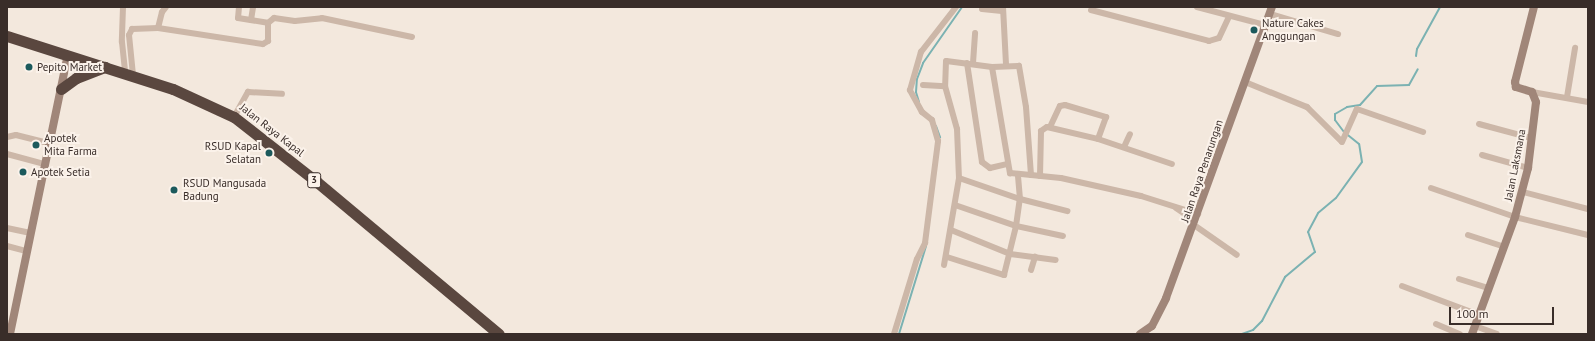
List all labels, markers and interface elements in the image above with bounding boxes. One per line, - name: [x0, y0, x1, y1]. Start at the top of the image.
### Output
- place label: Nature Cakes Anggungan: [1262, 17, 1324, 43]
- marker: Nature Cakes Anggungan: [1249, 25, 1259, 35]
- place label: Pepito Market: [37, 60, 102, 74]
- marker: Pepito Market: [24, 62, 34, 72]
- street label: Jalan Raya Kapal: [237, 101, 307, 159]
- street label: Jalan Raya Penarungan: [1178, 118, 1226, 224]
- street label: Jalan Laksmana: [1502, 128, 1528, 202]
- place label: Apotek Mita Farma: [44, 132, 97, 158]
- marker: Apotek Mita Farma: [31, 140, 41, 150]
- place label: RSUD Kapal Selatan: [205, 140, 261, 166]
- marker: RSUD Kapal Selatan: [264, 148, 274, 158]
- place label: Apotek Setia: [31, 165, 90, 179]
- marker: Apotek Setia: [18, 167, 28, 177]
- road number: 3: [307, 172, 321, 188]
- place label: RSUD Mangusada Badung: [183, 177, 266, 203]
- marker: RSUD Mangusada Badung: [168, 184, 180, 196]
- scale bar: [1451, 299, 1556, 325]
- text: 100 m: [1456, 306, 1489, 321]

